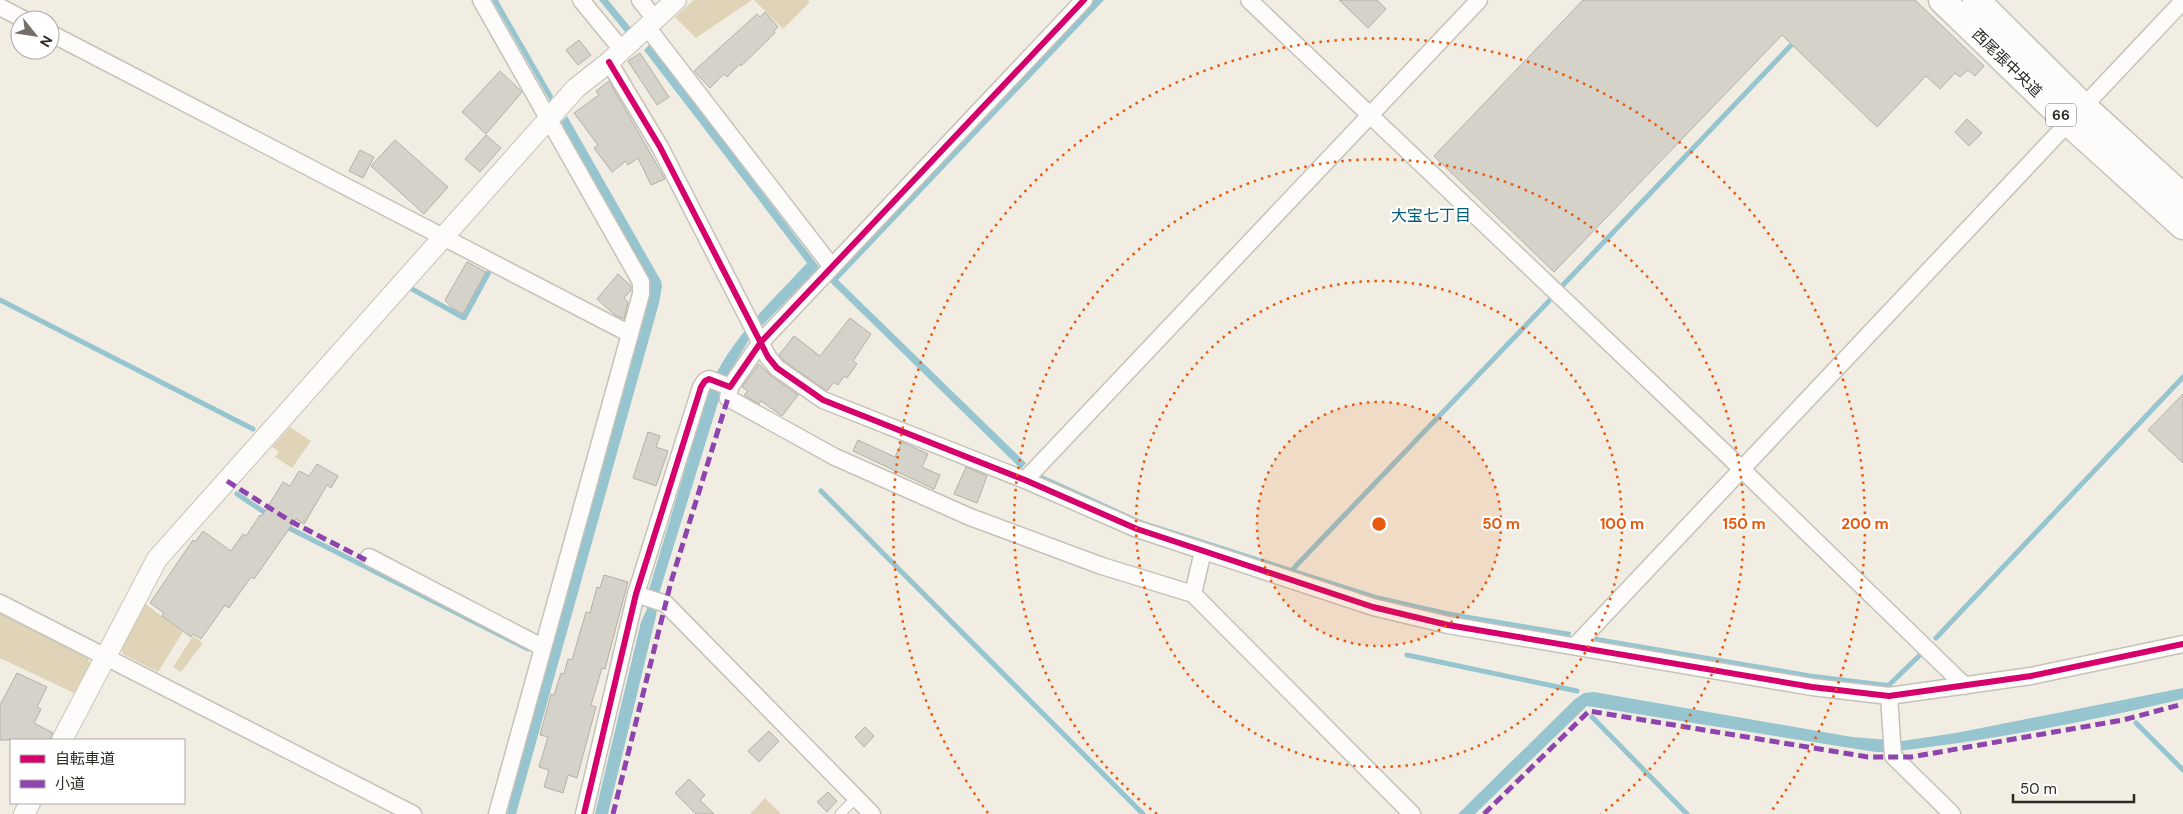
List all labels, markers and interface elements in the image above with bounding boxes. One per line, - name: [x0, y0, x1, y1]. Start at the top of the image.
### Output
- north arrow: [10, 10, 60, 60]
- street label: 西尾張中央道: [1968, 25, 2046, 101]
- text: N: [36, 33, 57, 50]
- road number: 66: [2046, 104, 2076, 126]
- district label: 大宝七丁目: [1391, 205, 1471, 226]
- text: 50 m: [1482, 514, 1520, 534]
- text: 100 m: [1600, 514, 1644, 534]
- text: 150 m: [1723, 514, 1766, 534]
- text: 200 m: [1841, 514, 1889, 534]
- centre of rings: [1370, 515, 1388, 533]
- legend: [10, 739, 185, 804]
- text: 自転車道: [55, 749, 115, 769]
- scale bar: [2013, 772, 2134, 804]
- text: 小道: [55, 774, 85, 794]
- text: 50 m: [2020, 779, 2057, 799]

